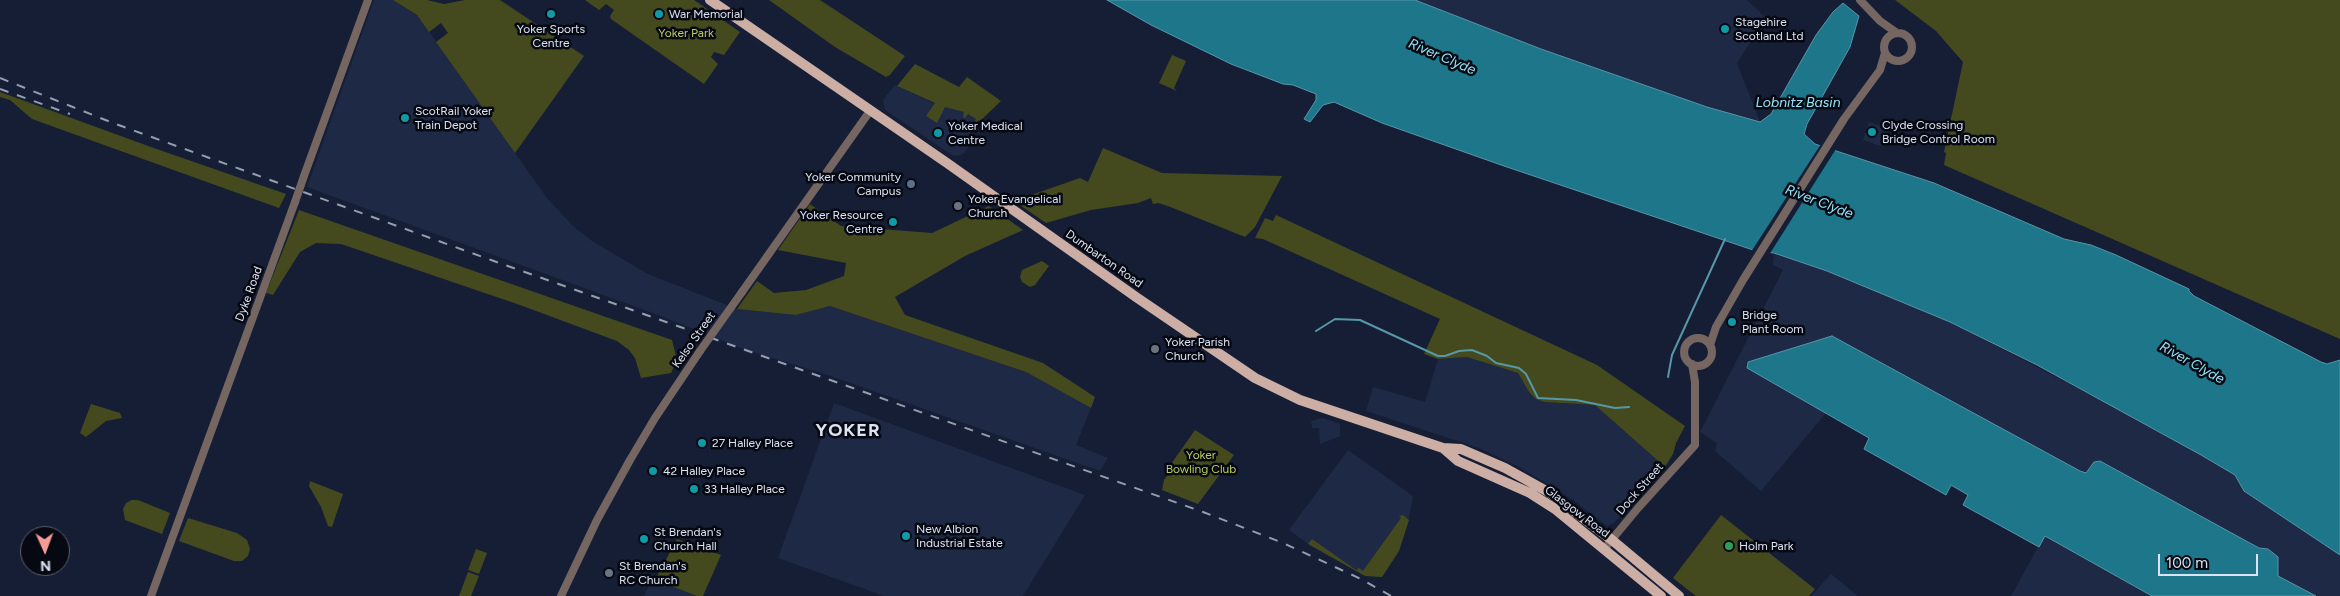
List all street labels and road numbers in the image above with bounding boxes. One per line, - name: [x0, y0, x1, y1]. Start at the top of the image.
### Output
- street label: Dumbarton Road: [1063, 227, 1145, 291]
- street label: Dyke Road: [232, 265, 266, 323]
- street label: Kelso Street: [669, 309, 719, 371]
- street label: Dock Street: [1614, 460, 1666, 518]
- street label: Glasgow Road: [1542, 483, 1612, 541]

